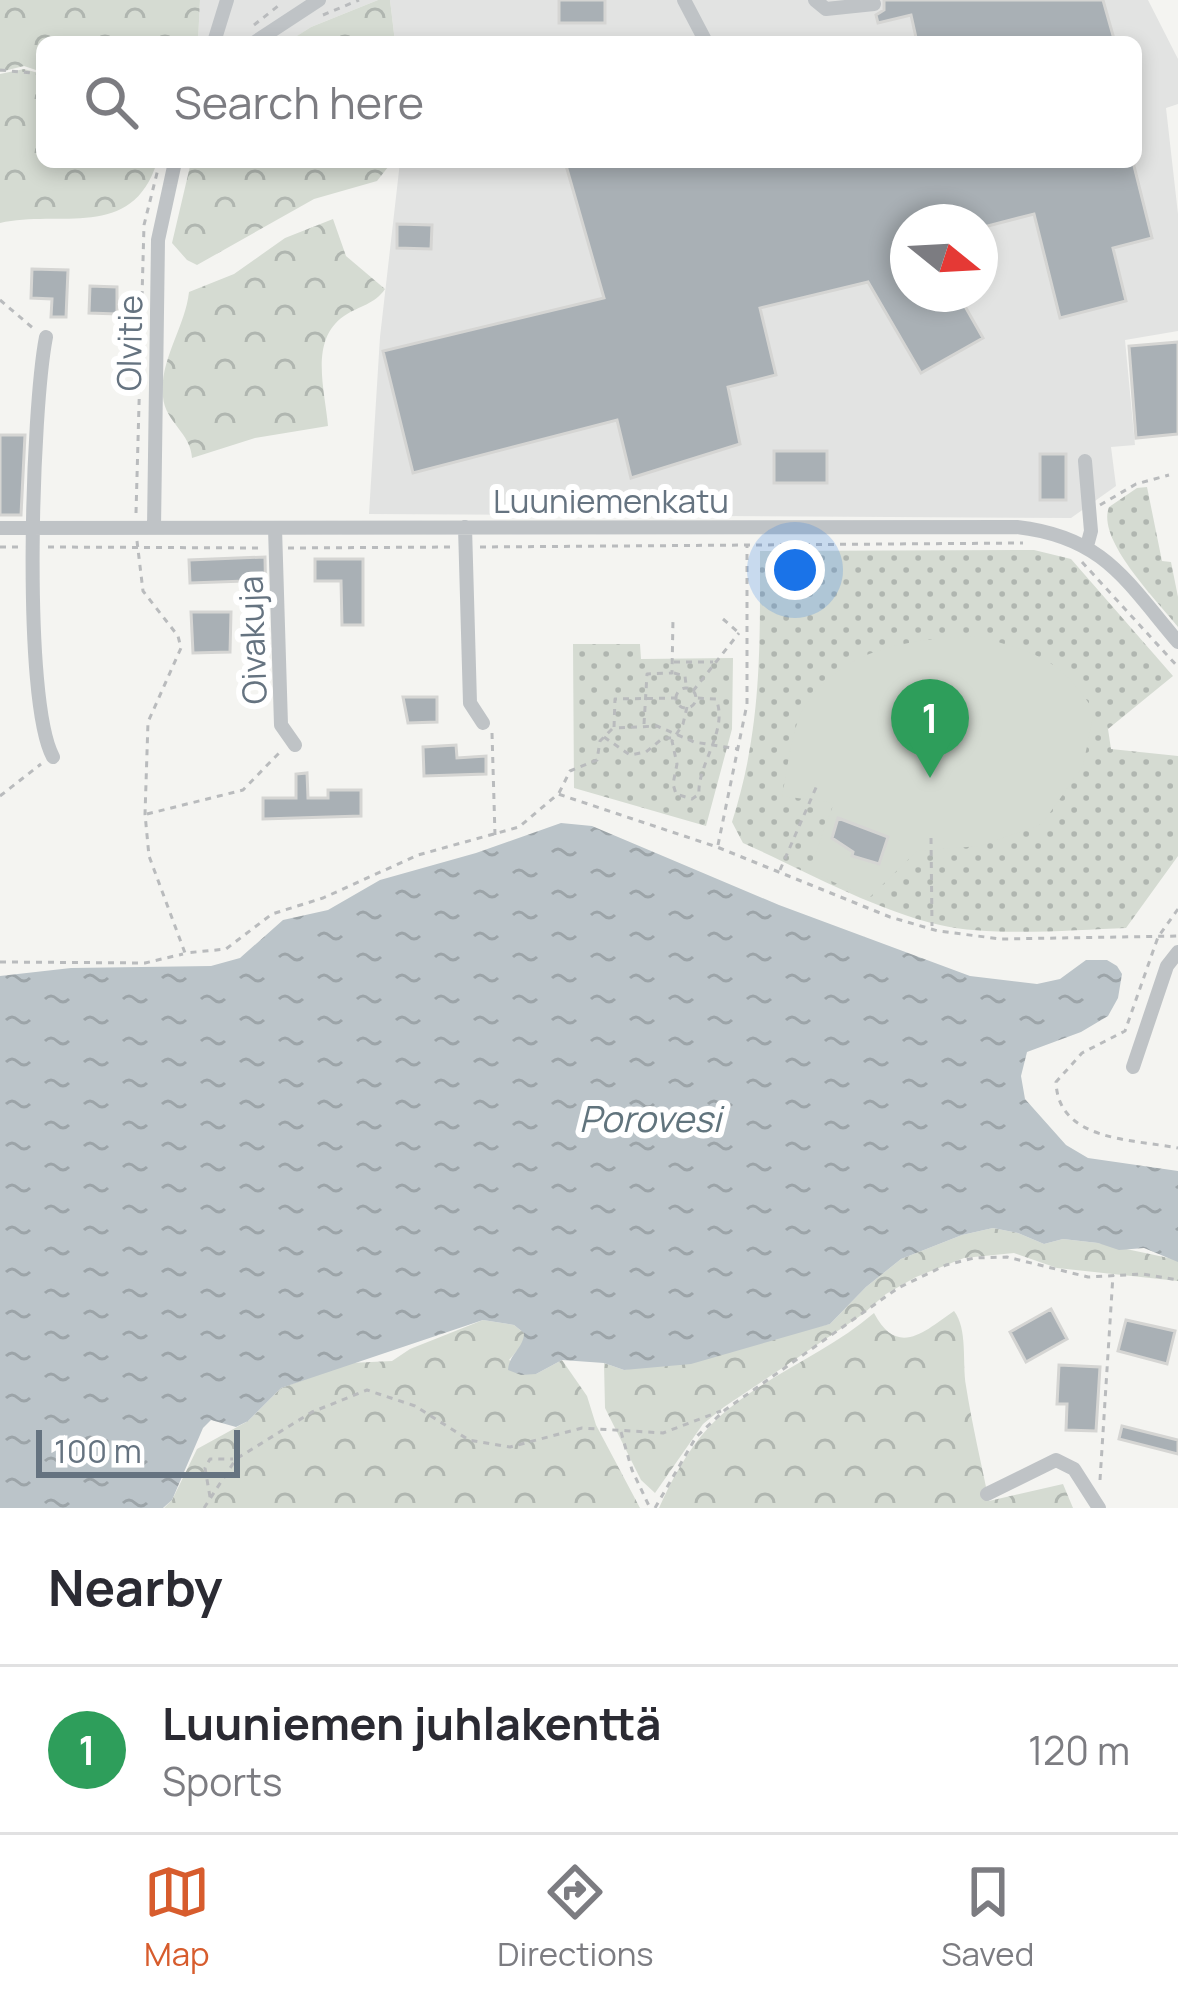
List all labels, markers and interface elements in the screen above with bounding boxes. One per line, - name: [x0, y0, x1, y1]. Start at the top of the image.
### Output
- search box: [36, 36, 1142, 168]
- icon: search: [78, 69, 144, 135]
- text: Search here: [174, 71, 424, 133]
- north arrow: [890, 204, 998, 312]
- street label: Olvitie: [106, 294, 152, 392]
- street label: Luuniemenkatu: [493, 478, 729, 523]
- your location: [765, 540, 825, 600]
- street label: Oivakuja: [227, 575, 277, 705]
- pin: 1: [891, 679, 969, 778]
- water label: Porovesi: [579, 1094, 726, 1143]
- scale bar: [36, 1424, 240, 1477]
- text: 100 m: [54, 1428, 142, 1473]
- text: Nearby: [48, 1552, 223, 1621]
- text: Luuniemen juhlakenttä: [162, 1692, 662, 1754]
- text: 1: [78, 1723, 96, 1777]
- text: 120 m: [1028, 1723, 1130, 1777]
- text: Sports: [162, 1754, 282, 1808]
- tab: Map: [144, 1859, 210, 1976]
- tab: Directions: [497, 1859, 654, 1976]
- tab: Saved: [941, 1859, 1034, 1976]

